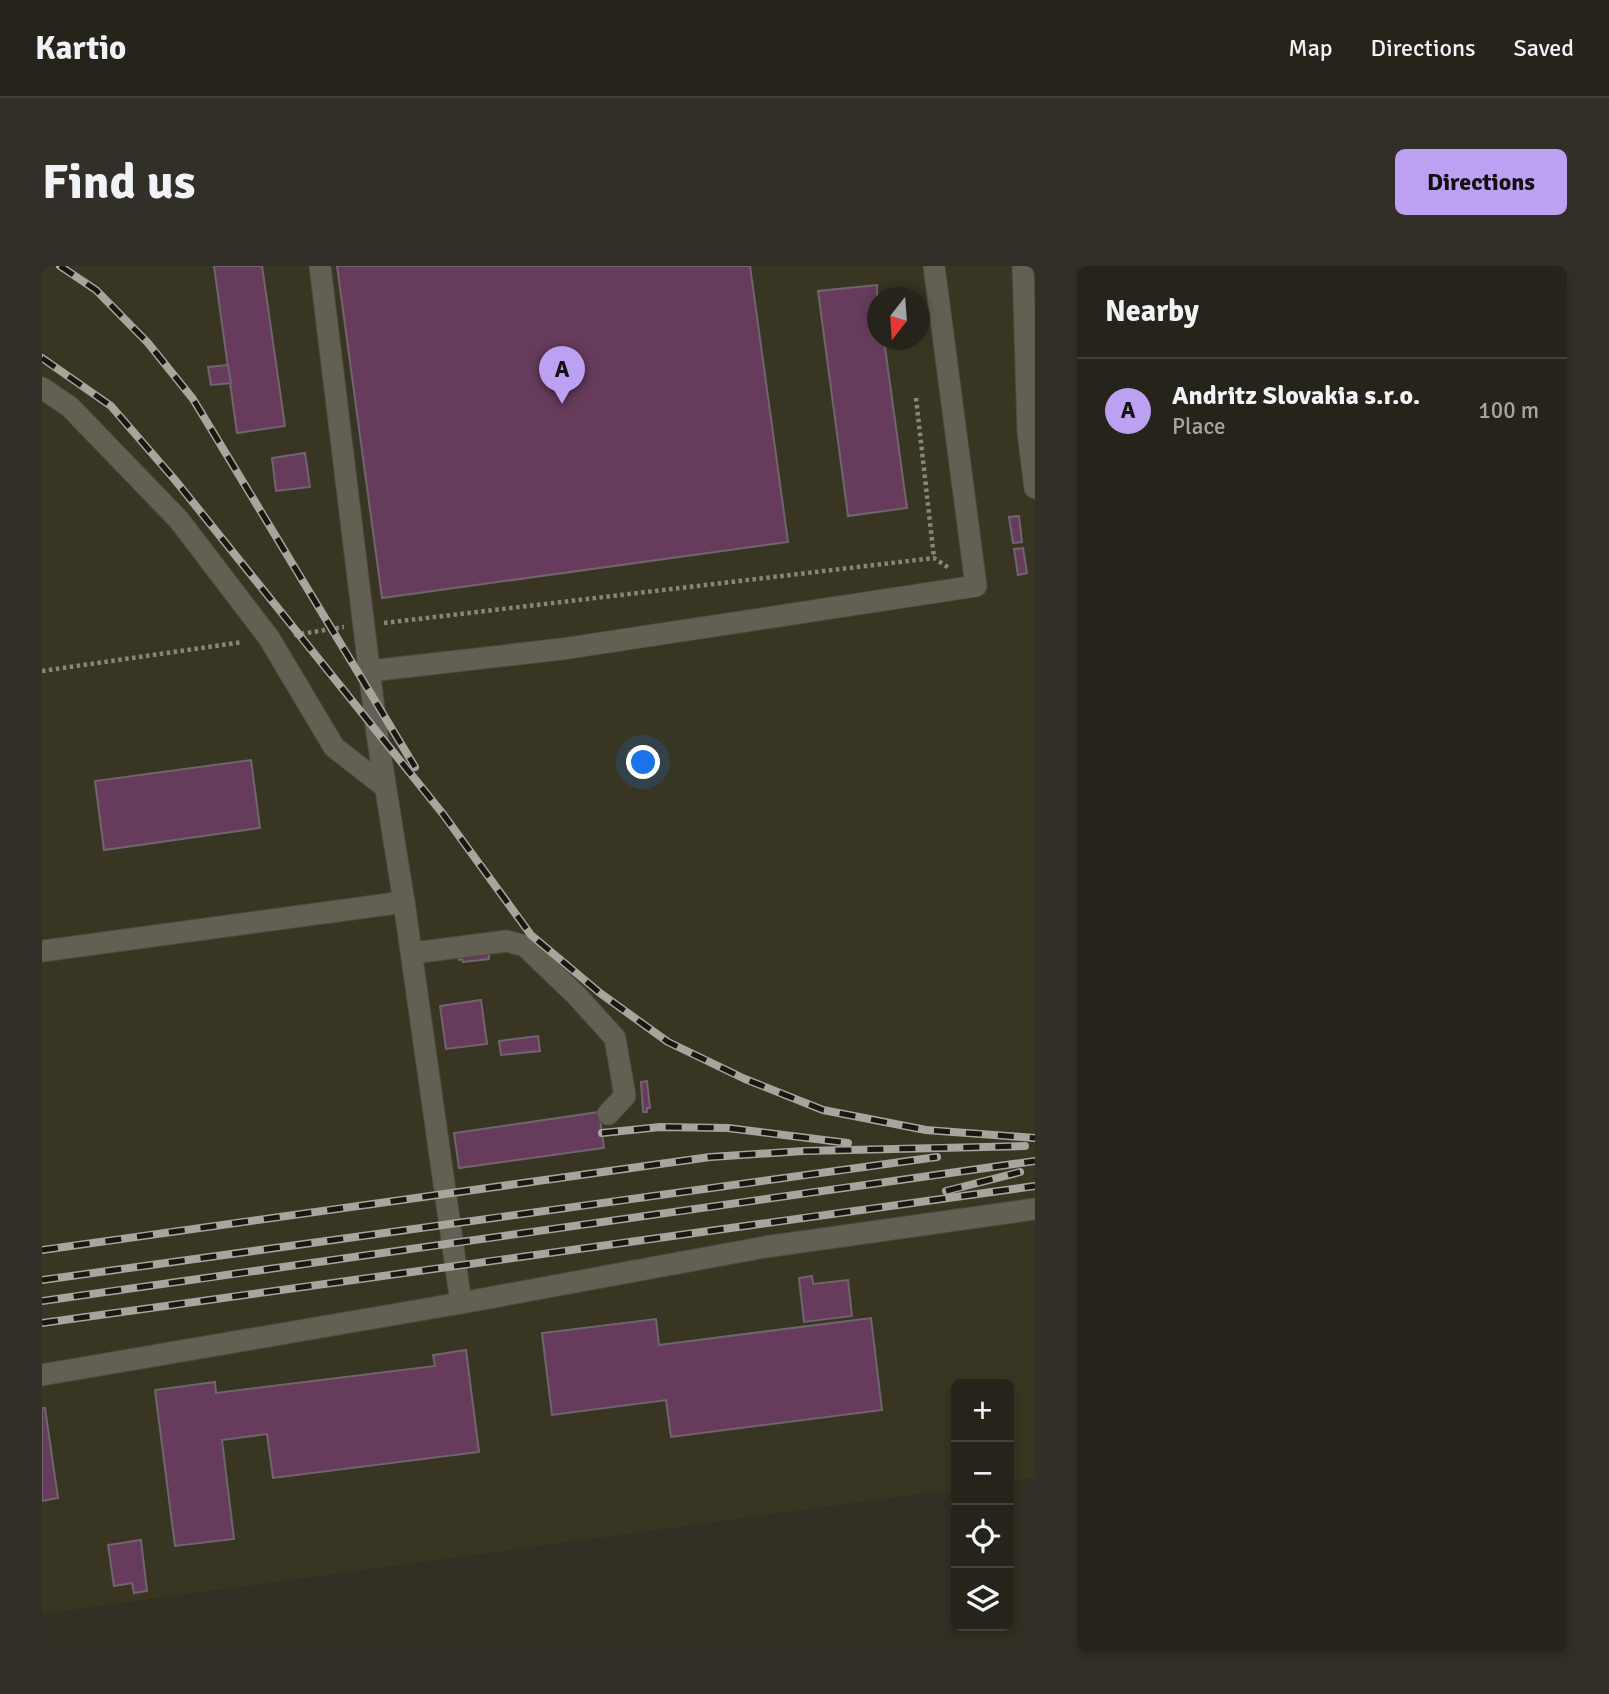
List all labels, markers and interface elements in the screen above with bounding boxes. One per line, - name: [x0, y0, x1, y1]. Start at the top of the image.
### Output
- text: Kartio: [35, 28, 126, 69]
- text: Map: [1288, 33, 1333, 63]
- text: Directions: [1371, 33, 1476, 63]
- text: Saved: [1514, 33, 1574, 63]
- button: Directions: [1395, 149, 1567, 215]
- text: Find us: [42, 152, 195, 212]
- north arrow: [867, 287, 930, 350]
- text: Nearby: [1105, 293, 1199, 330]
- pin: A: [539, 346, 585, 404]
- text: Andritz Slovakia s.r.o.: [1172, 380, 1420, 412]
- text: A: [1121, 396, 1135, 425]
- text: 100 m: [1478, 396, 1539, 425]
- text: Place: [1172, 412, 1226, 441]
- your location: [626, 745, 660, 779]
- map controls: [951, 1379, 1014, 1631]
- button: +: [951, 1379, 1014, 1442]
- button: −: [951, 1442, 1014, 1505]
- button: locate: [951, 1505, 1014, 1568]
- button: layers: [951, 1568, 1014, 1631]

